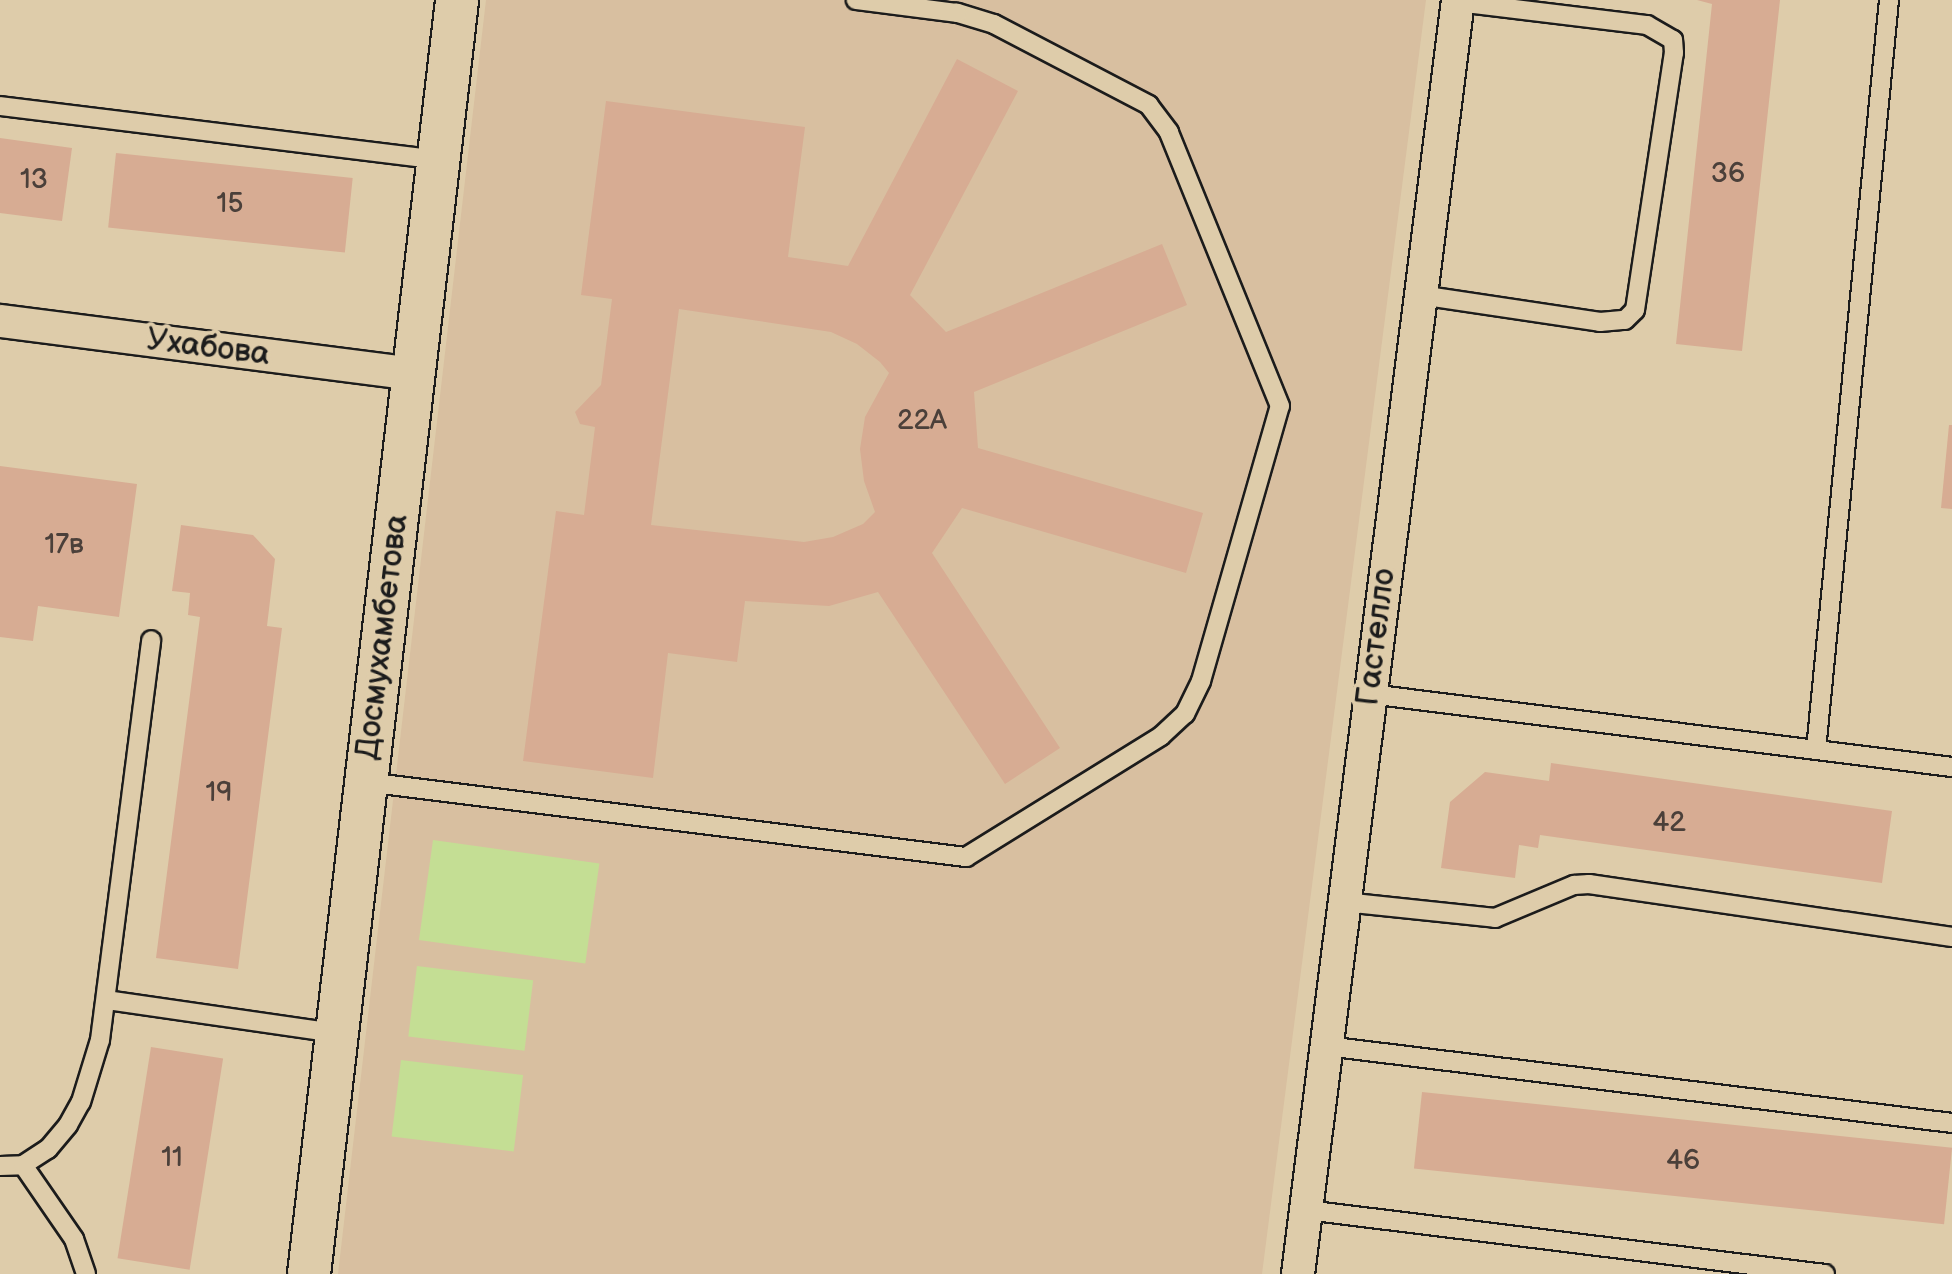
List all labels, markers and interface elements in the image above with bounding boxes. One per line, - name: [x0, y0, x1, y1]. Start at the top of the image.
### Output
- house number: 36: [1711, 157, 1745, 191]
- house number: 13: [20, 163, 48, 197]
- house number: 15: [217, 187, 243, 221]
- street label: Ухабова: [144, 321, 272, 375]
- house number: 22А: [897, 404, 947, 438]
- street label: Досмухамбетова: [349, 512, 417, 762]
- house number: 17в: [44, 528, 84, 562]
- street label: Гастелло: [1350, 566, 1404, 708]
- house number: 19: [205, 776, 233, 810]
- house number: 42: [1652, 806, 1686, 840]
- house number: 11: [161, 1141, 183, 1175]
- house number: 46: [1666, 1144, 1700, 1178]

